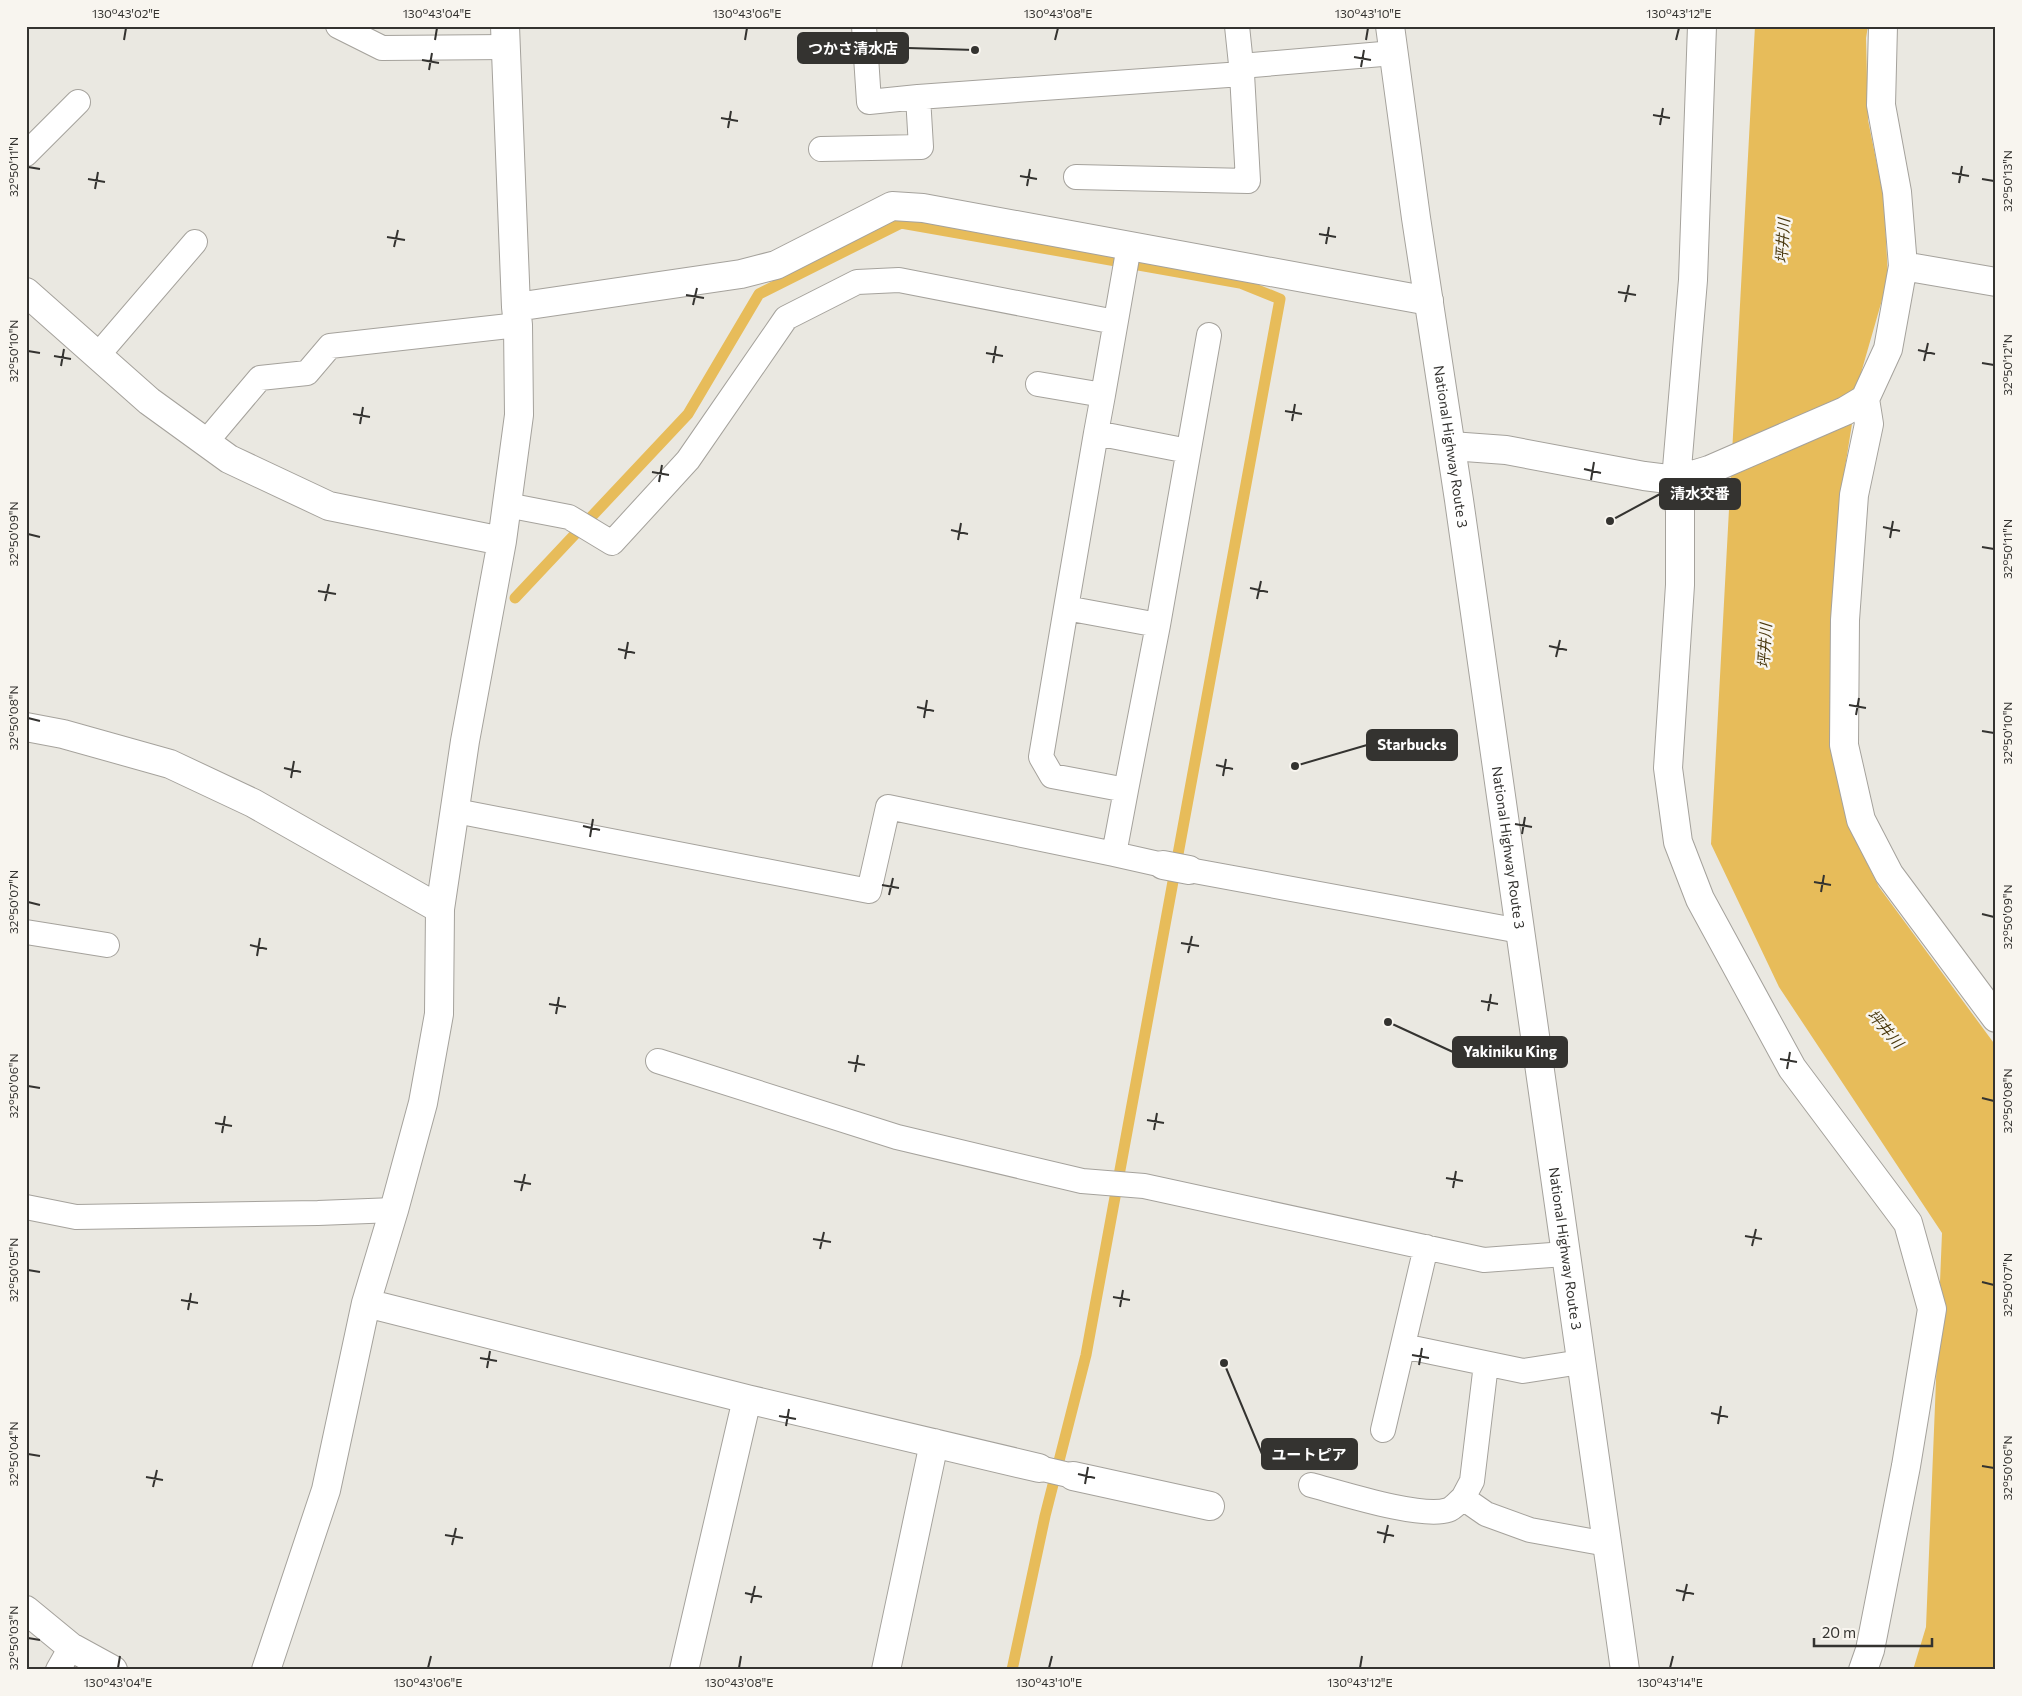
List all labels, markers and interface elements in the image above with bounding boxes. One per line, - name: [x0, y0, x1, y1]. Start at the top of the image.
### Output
- text: 130°43'02"E: [92, 6, 160, 20]
- text: 130°43'04"E: [403, 6, 471, 20]
- text: 130°43'06"E: [713, 6, 781, 20]
- text: 130°43'08"E: [1024, 6, 1092, 20]
- text: 130°43'10"E: [1335, 6, 1401, 20]
- text: 130°43'12"E: [1646, 6, 1712, 20]
- callout: つかさ清水店: [798, 33, 908, 63]
- text: つかさ清水店: [808, 39, 898, 57]
- text: 32°50'11"N: [6, 137, 20, 197]
- text: 32°50'13"N: [2000, 150, 2014, 212]
- water label: 坪井川: [1772, 216, 1792, 264]
- text: 32°50'10"N: [6, 320, 20, 382]
- text: 32°50'12"N: [2000, 334, 2014, 396]
- street label: National Highway Route 3: [1431, 364, 1472, 529]
- callout: 清水交番: [1660, 479, 1740, 509]
- text: 清水交番: [1670, 484, 1730, 502]
- text: 32°50'09"N: [6, 502, 20, 566]
- text: 32°50'11"N: [2000, 519, 2014, 579]
- water label: 坪井川: [1754, 621, 1774, 669]
- text: 32°50'08"N: [6, 686, 20, 750]
- text: 32°50'10"N: [2000, 702, 2014, 764]
- callout: Starbucks: [1367, 730, 1457, 760]
- text: Starbucks: [1377, 735, 1447, 753]
- street label: National Highway Route 3: [1489, 765, 1529, 930]
- text: 32°50'07"N: [6, 870, 20, 934]
- text: 32°50'09"N: [2000, 885, 2014, 949]
- water label: 坪井川: [1864, 1005, 1909, 1053]
- callout: Yakiniku King: [1453, 1037, 1567, 1067]
- text: Yakiniku King: [1463, 1042, 1557, 1060]
- text: 32°50'06"N: [6, 1054, 20, 1118]
- text: 32°50'08"N: [2000, 1069, 2014, 1133]
- street label: National Highway Route 3: [1546, 1166, 1586, 1331]
- text: 32°50'05"N: [6, 1238, 20, 1302]
- text: 32°50'07"N: [2000, 1253, 2014, 1317]
- text: 32°50'04"N: [6, 1422, 20, 1486]
- text: 32°50'06"N: [2000, 1436, 2014, 1500]
- callout: ユートピア: [1262, 1439, 1357, 1469]
- text: ユートピア: [1271, 1445, 1347, 1463]
- text: 32°50'03"N: [6, 1606, 20, 1670]
- scale bar: [1814, 1616, 1932, 1648]
- text: 20 m: [1822, 1623, 1856, 1641]
- text: 130°43'04"E: [84, 1675, 152, 1689]
- text: 130°43'06"E: [394, 1675, 462, 1689]
- text: 130°43'08"E: [705, 1675, 773, 1689]
- text: 130°43'10"E: [1016, 1675, 1082, 1689]
- text: 130°43'12"E: [1327, 1675, 1393, 1689]
- text: 130°43'14"E: [1637, 1675, 1703, 1689]

